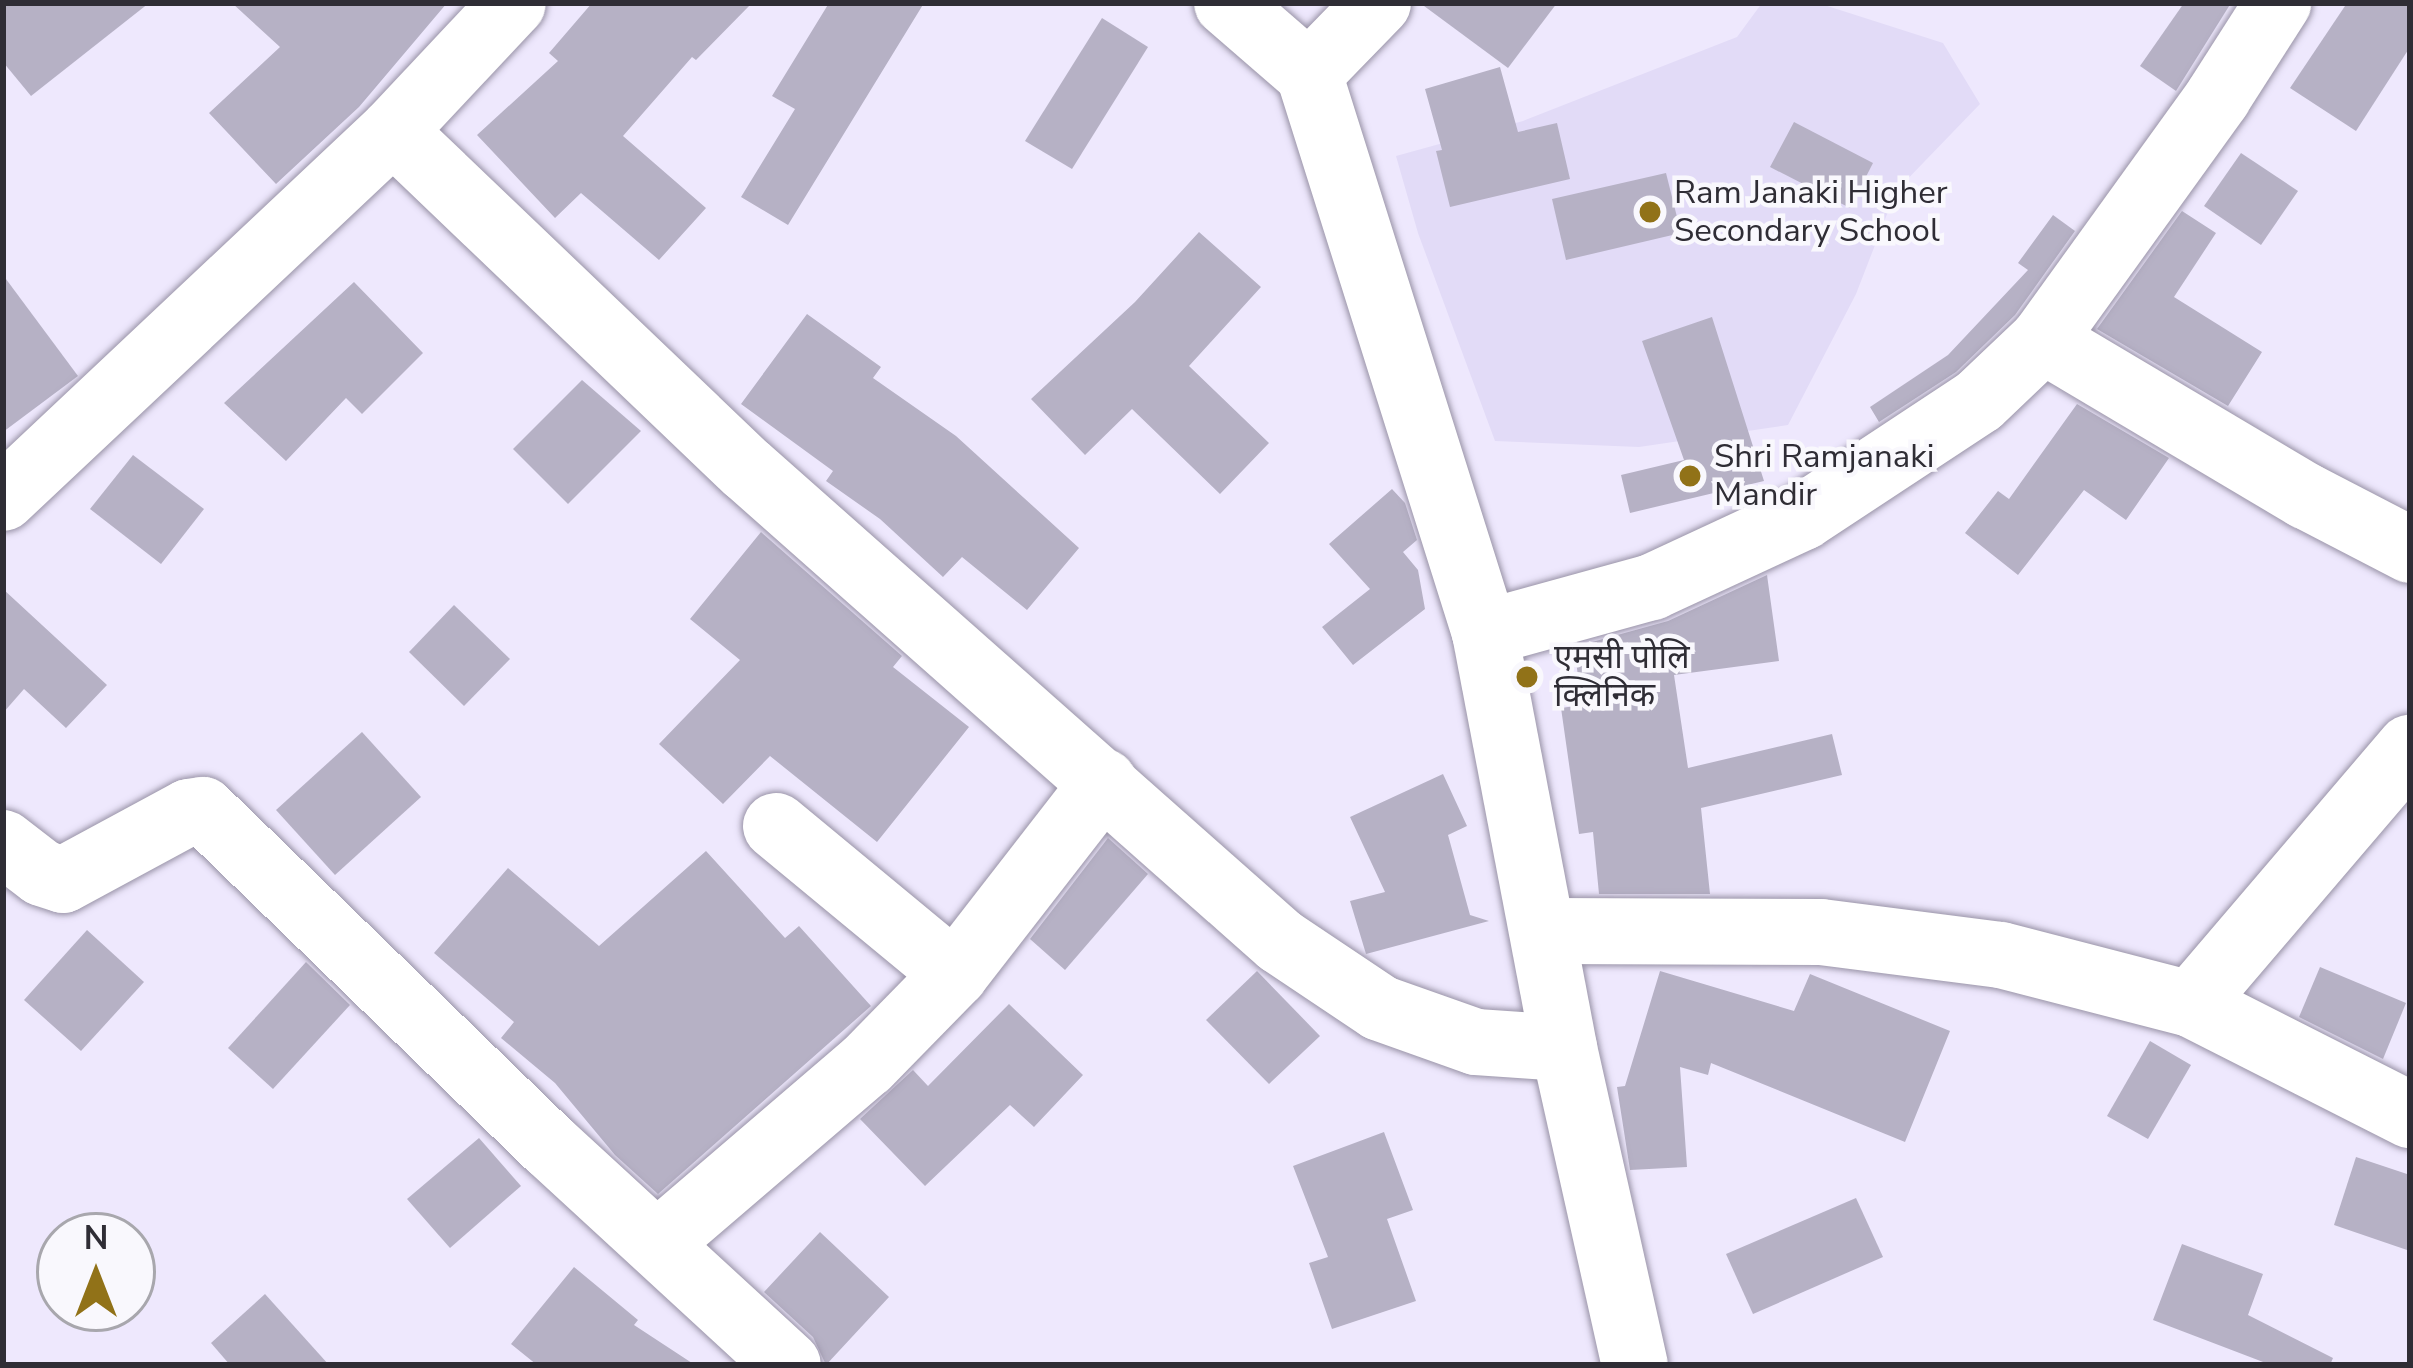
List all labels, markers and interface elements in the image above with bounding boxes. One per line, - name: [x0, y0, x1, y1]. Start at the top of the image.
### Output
- place label: Ram Janaki Higher Secondary School: [1674, 173, 1948, 251]
- marker: Ram Janaki Higher Secondary School: [1637, 199, 1663, 225]
- place label: Shri Ramjanaki Mandir: [1714, 437, 1934, 515]
- marker: Shri Ramjanaki Mandir: [1677, 463, 1703, 489]
- place label: एमसी पोलि क्लिनिक: [1554, 638, 1690, 716]
- marker: एमसी पोलि क्लिनिक: [1511, 661, 1543, 693]
- north arrow: [36, 1212, 156, 1332]
- text: N: [84, 1216, 108, 1261]

